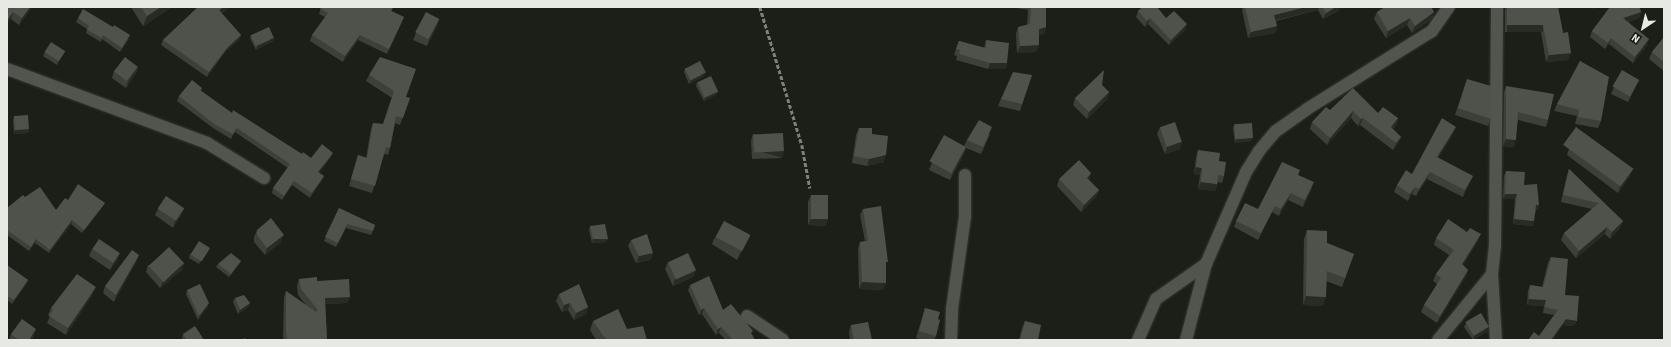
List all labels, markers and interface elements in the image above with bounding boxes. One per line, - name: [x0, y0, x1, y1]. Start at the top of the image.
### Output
- north arrow: [1623, 8, 1663, 48]
- text: N: [1629, 30, 1643, 46]

